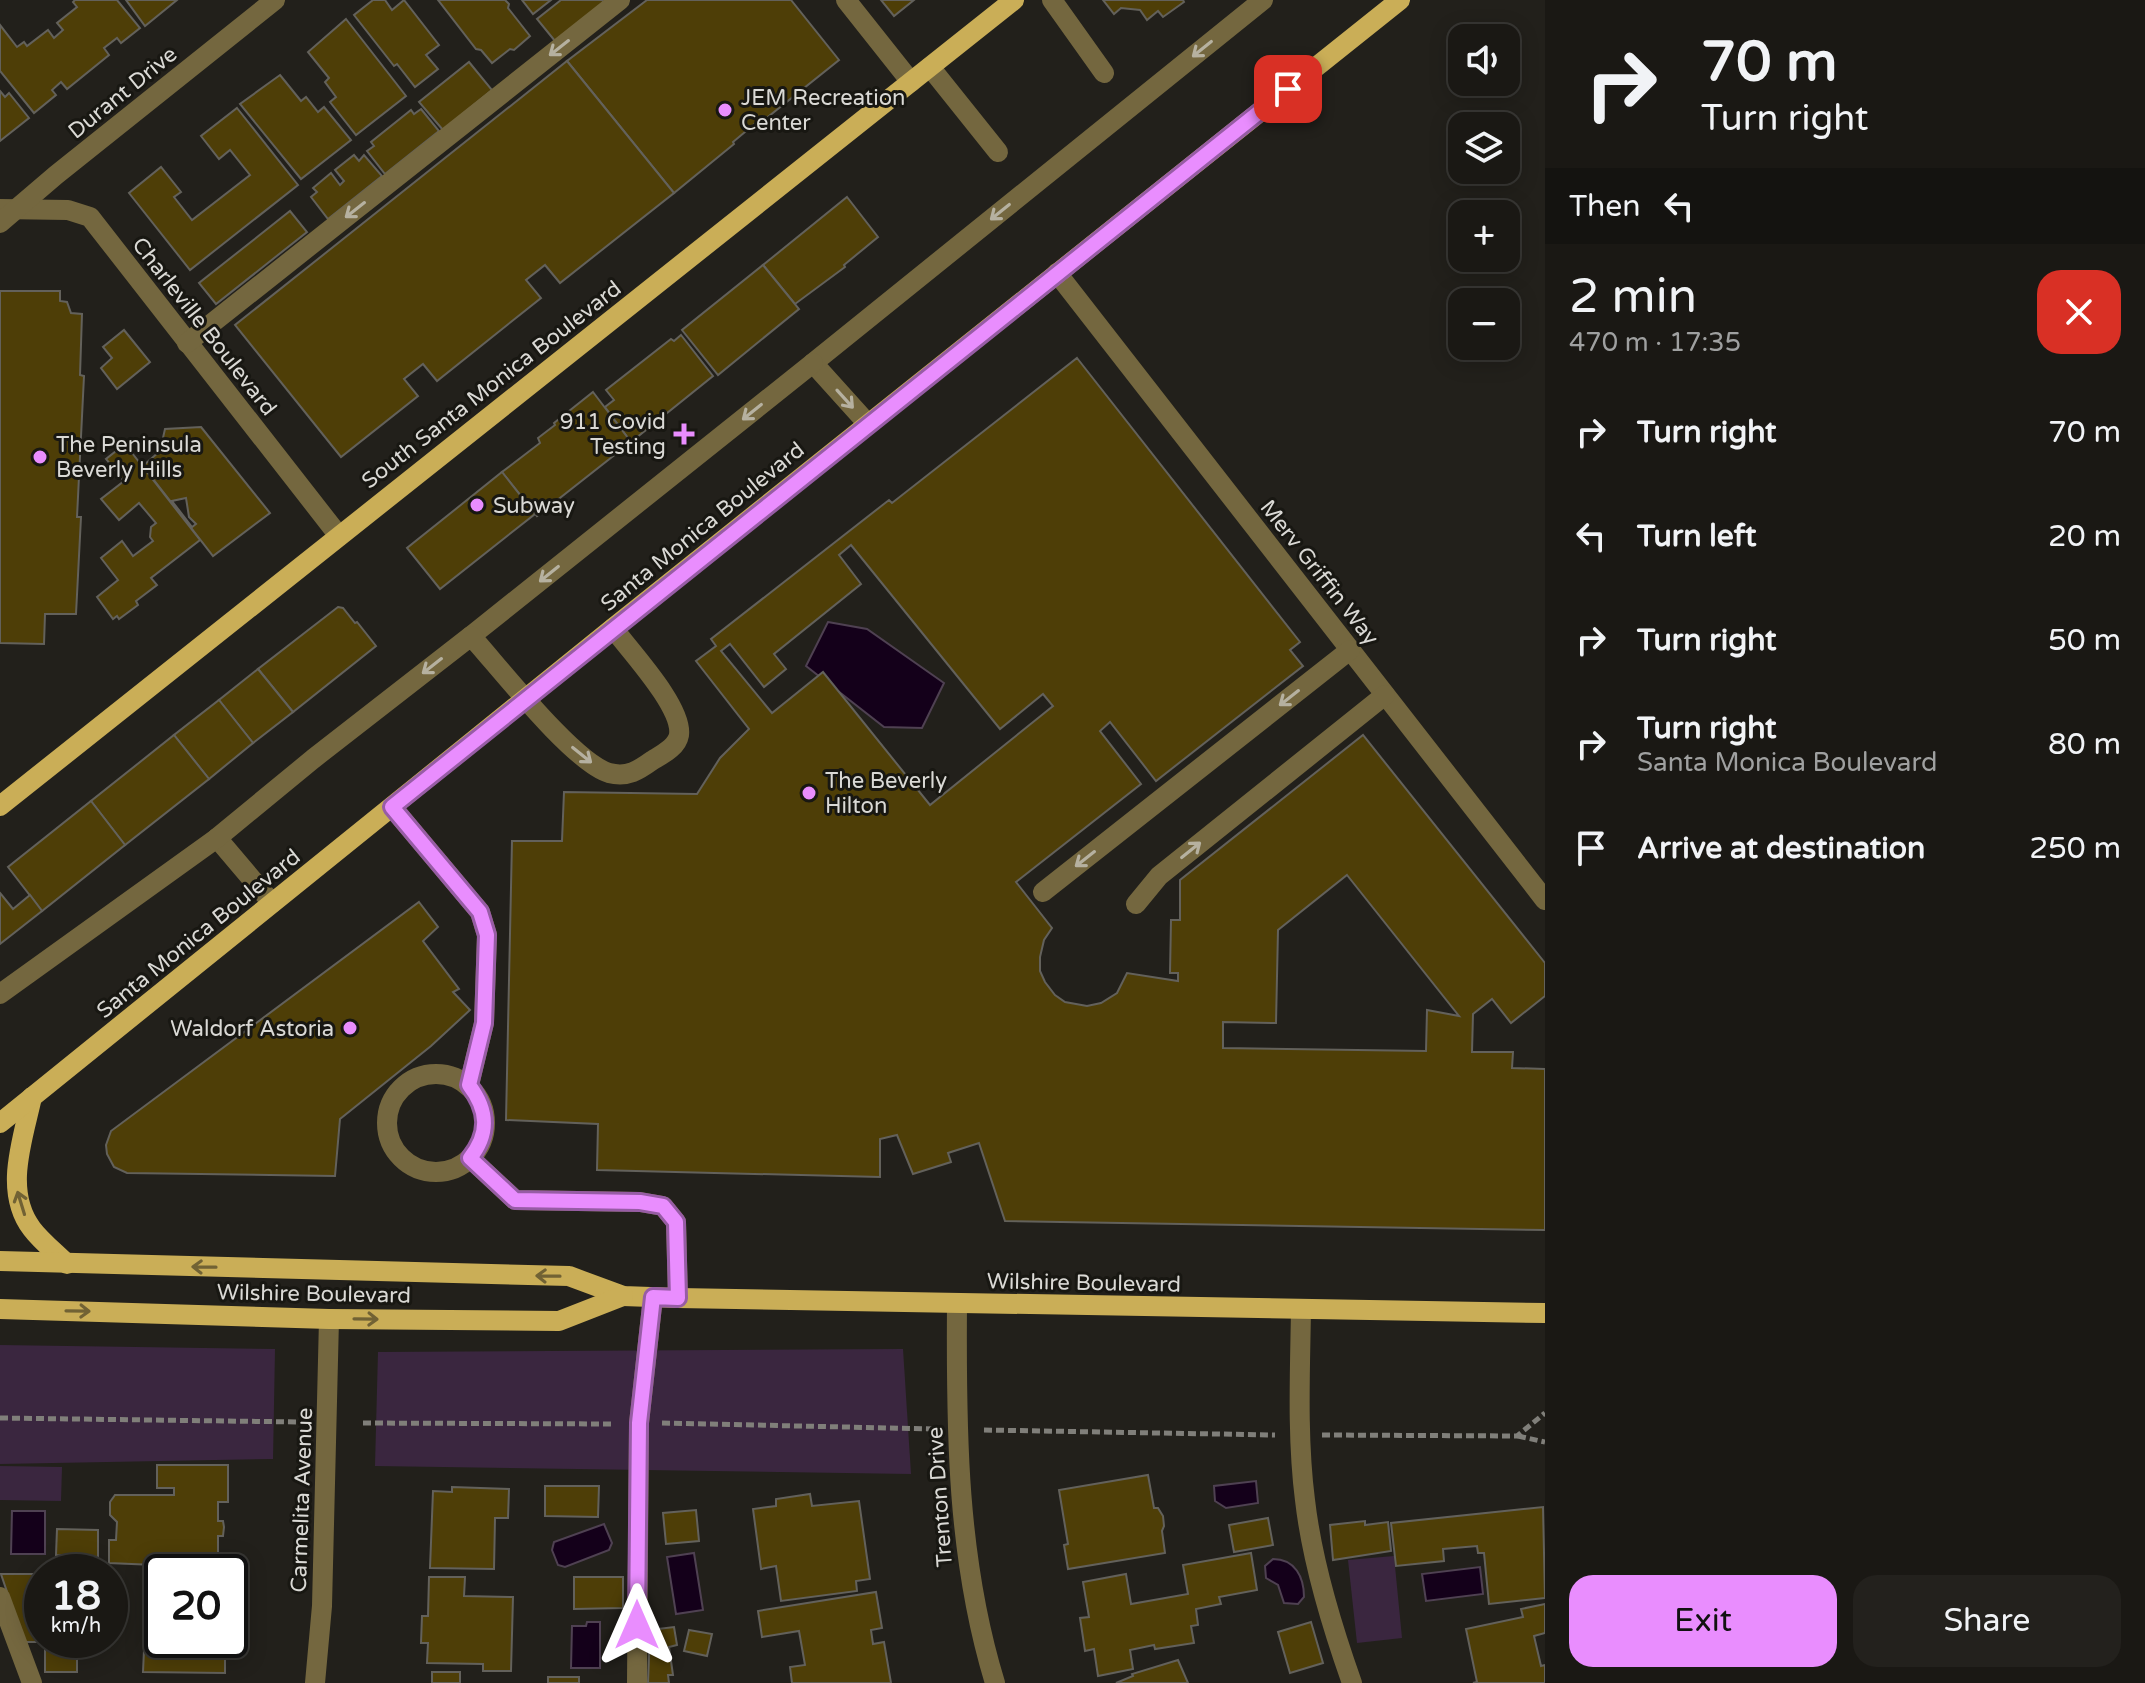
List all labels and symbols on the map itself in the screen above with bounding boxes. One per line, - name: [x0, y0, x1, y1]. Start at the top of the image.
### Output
- one-way arrow: [549, 40, 570, 57]
- one-way arrow: [1193, 40, 1213, 58]
- street label: Durant Drive: [63, 41, 182, 144]
- pin: [1254, 55, 1322, 123]
- place label: JEM Recreation Center: [741, 85, 905, 136]
- marker: JEM Recreation Center: [716, 101, 734, 119]
- one-way arrow: [345, 201, 366, 219]
- one-way arrow: [990, 204, 1011, 221]
- street label: Charleville Boulevard: [127, 232, 282, 421]
- street label: South Santa Monica Boulevard: [357, 275, 626, 494]
- one-way arrow: [835, 388, 853, 408]
- one-way arrow: [742, 403, 763, 421]
- place label: 911 Covid Testing: [560, 409, 666, 460]
- marker: 911 Covid Testing: [673, 423, 695, 445]
- place label: The Peninsula Beverly Hills: [56, 432, 202, 483]
- street label: Santa Monica Boulevard: [596, 437, 810, 617]
- marker: The Peninsula Beverly Hills: [31, 448, 49, 466]
- place label: Subway: [493, 493, 575, 519]
- street label: Merv Griffin Way: [1255, 495, 1384, 650]
- marker: Subway: [468, 496, 486, 514]
- one-way arrow: [539, 565, 560, 583]
- one-way arrow: [422, 658, 443, 675]
- one-way arrow: [1279, 689, 1300, 707]
- one-way arrow: [571, 746, 592, 763]
- place label: The Beverly Hilton: [825, 768, 947, 819]
- marker: The Beverly Hilton: [800, 784, 818, 802]
- one-way arrow: [1180, 841, 1201, 859]
- street label: Santa Monica Boulevard: [92, 844, 306, 1024]
- one-way arrow: [1075, 851, 1096, 868]
- place label: Waldorf Astoria: [170, 1016, 334, 1042]
- marker: Waldorf Astoria: [341, 1019, 359, 1037]
- one-way arrow: [13, 1191, 27, 1216]
- one-way arrow: [191, 1259, 218, 1275]
- one-way arrow: [535, 1268, 562, 1284]
- street label: Wilshire Boulevard: [987, 1268, 1181, 1298]
- street label: Wilshire Boulevard: [217, 1279, 411, 1309]
- one-way arrow: [64, 1304, 91, 1319]
- one-way arrow: [352, 1311, 379, 1327]
- street label: Carmelita Avenue: [286, 1407, 318, 1593]
- street label: Trenton Drive: [922, 1426, 958, 1568]
- speed limit sign: 20: [144, 1554, 248, 1658]
- position arrow: [595, 1583, 679, 1667]

